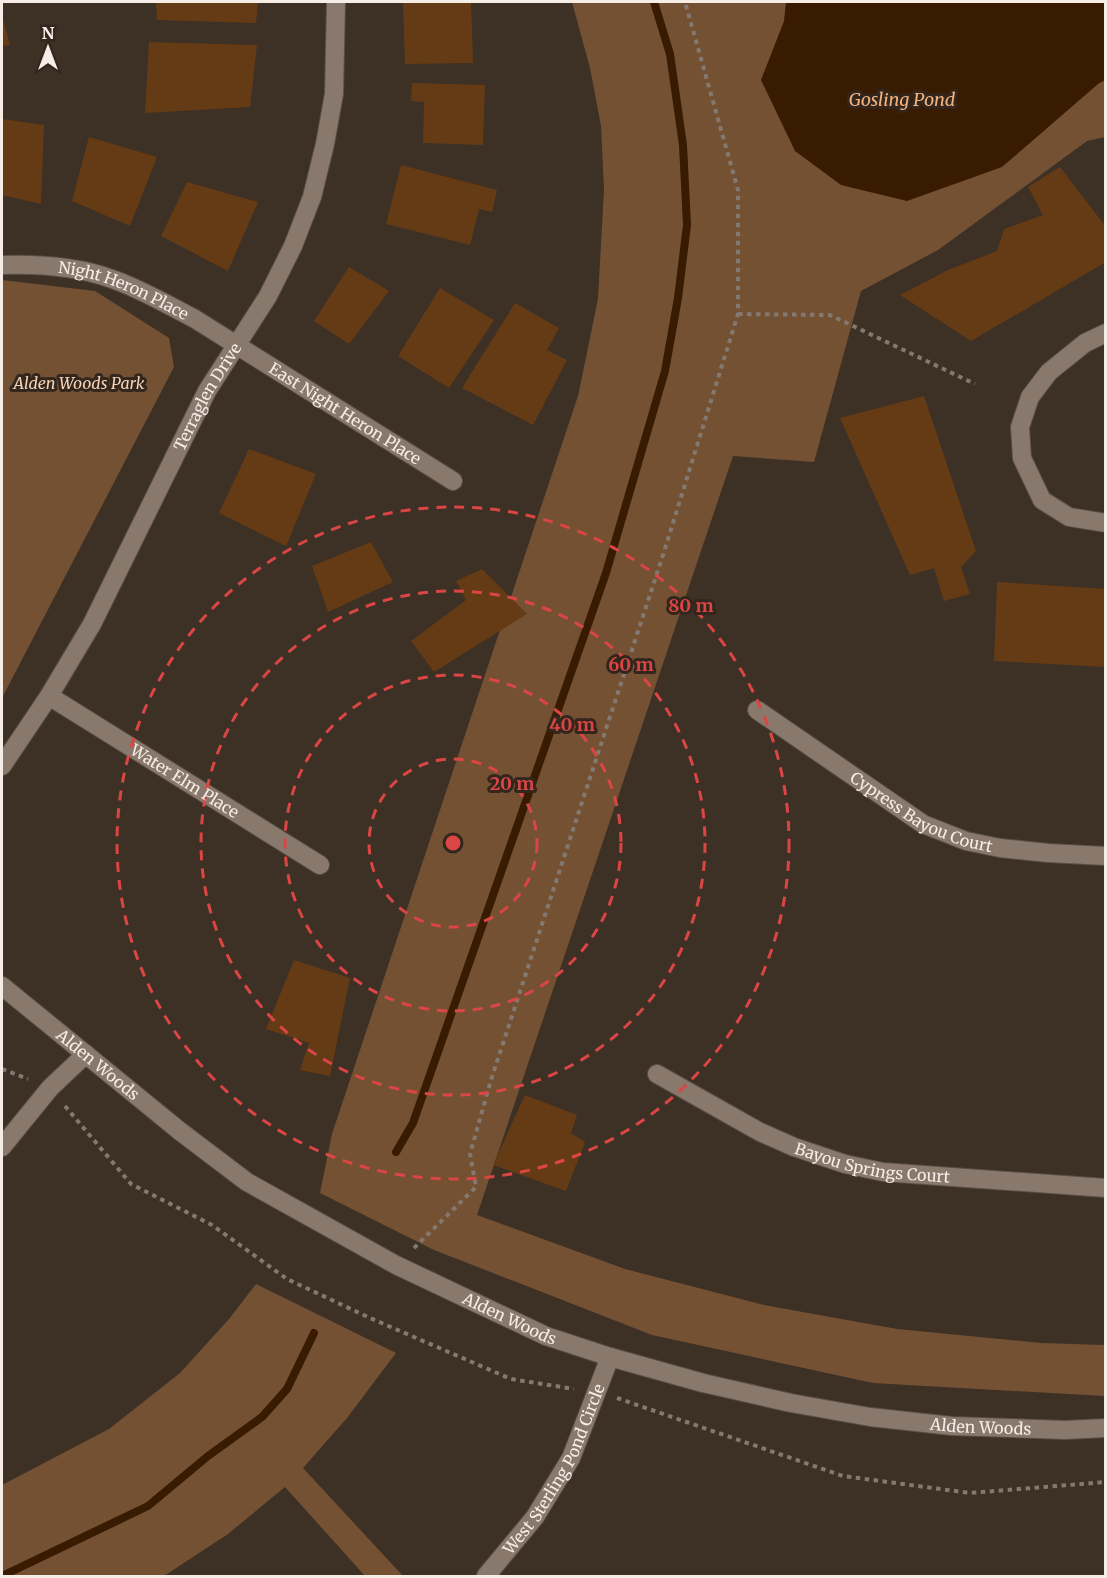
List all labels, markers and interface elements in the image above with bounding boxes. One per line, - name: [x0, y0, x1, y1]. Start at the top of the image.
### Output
- north arrow: [18, 18, 78, 78]
- text: N: [42, 23, 55, 43]
- water label: Gosling Pond: [849, 88, 956, 111]
- street label: Night Heron Place: [57, 257, 192, 324]
- street label: Terraglen Drive: [169, 339, 245, 454]
- street label: East Night Heron Place: [265, 358, 425, 468]
- park label: Alden Woods Park: [11, 373, 145, 393]
- text: 80 m: [668, 594, 714, 617]
- text: 60 m: [608, 653, 654, 676]
- text: 40 m: [549, 713, 595, 736]
- street label: Water Elm Place: [126, 739, 243, 822]
- street label: Cypress Bayou Court: [847, 767, 995, 856]
- text: 20 m: [490, 772, 534, 795]
- centre of rings: [443, 833, 463, 853]
- street label: Alden Woods: [52, 1024, 144, 1104]
- street label: Bayou Springs Court: [792, 1138, 951, 1187]
- street label: Alden Woods: [459, 1288, 559, 1349]
- street label: West Sterling Pond Circle: [498, 1381, 609, 1559]
- street label: Alden Woods: [928, 1414, 1032, 1439]

